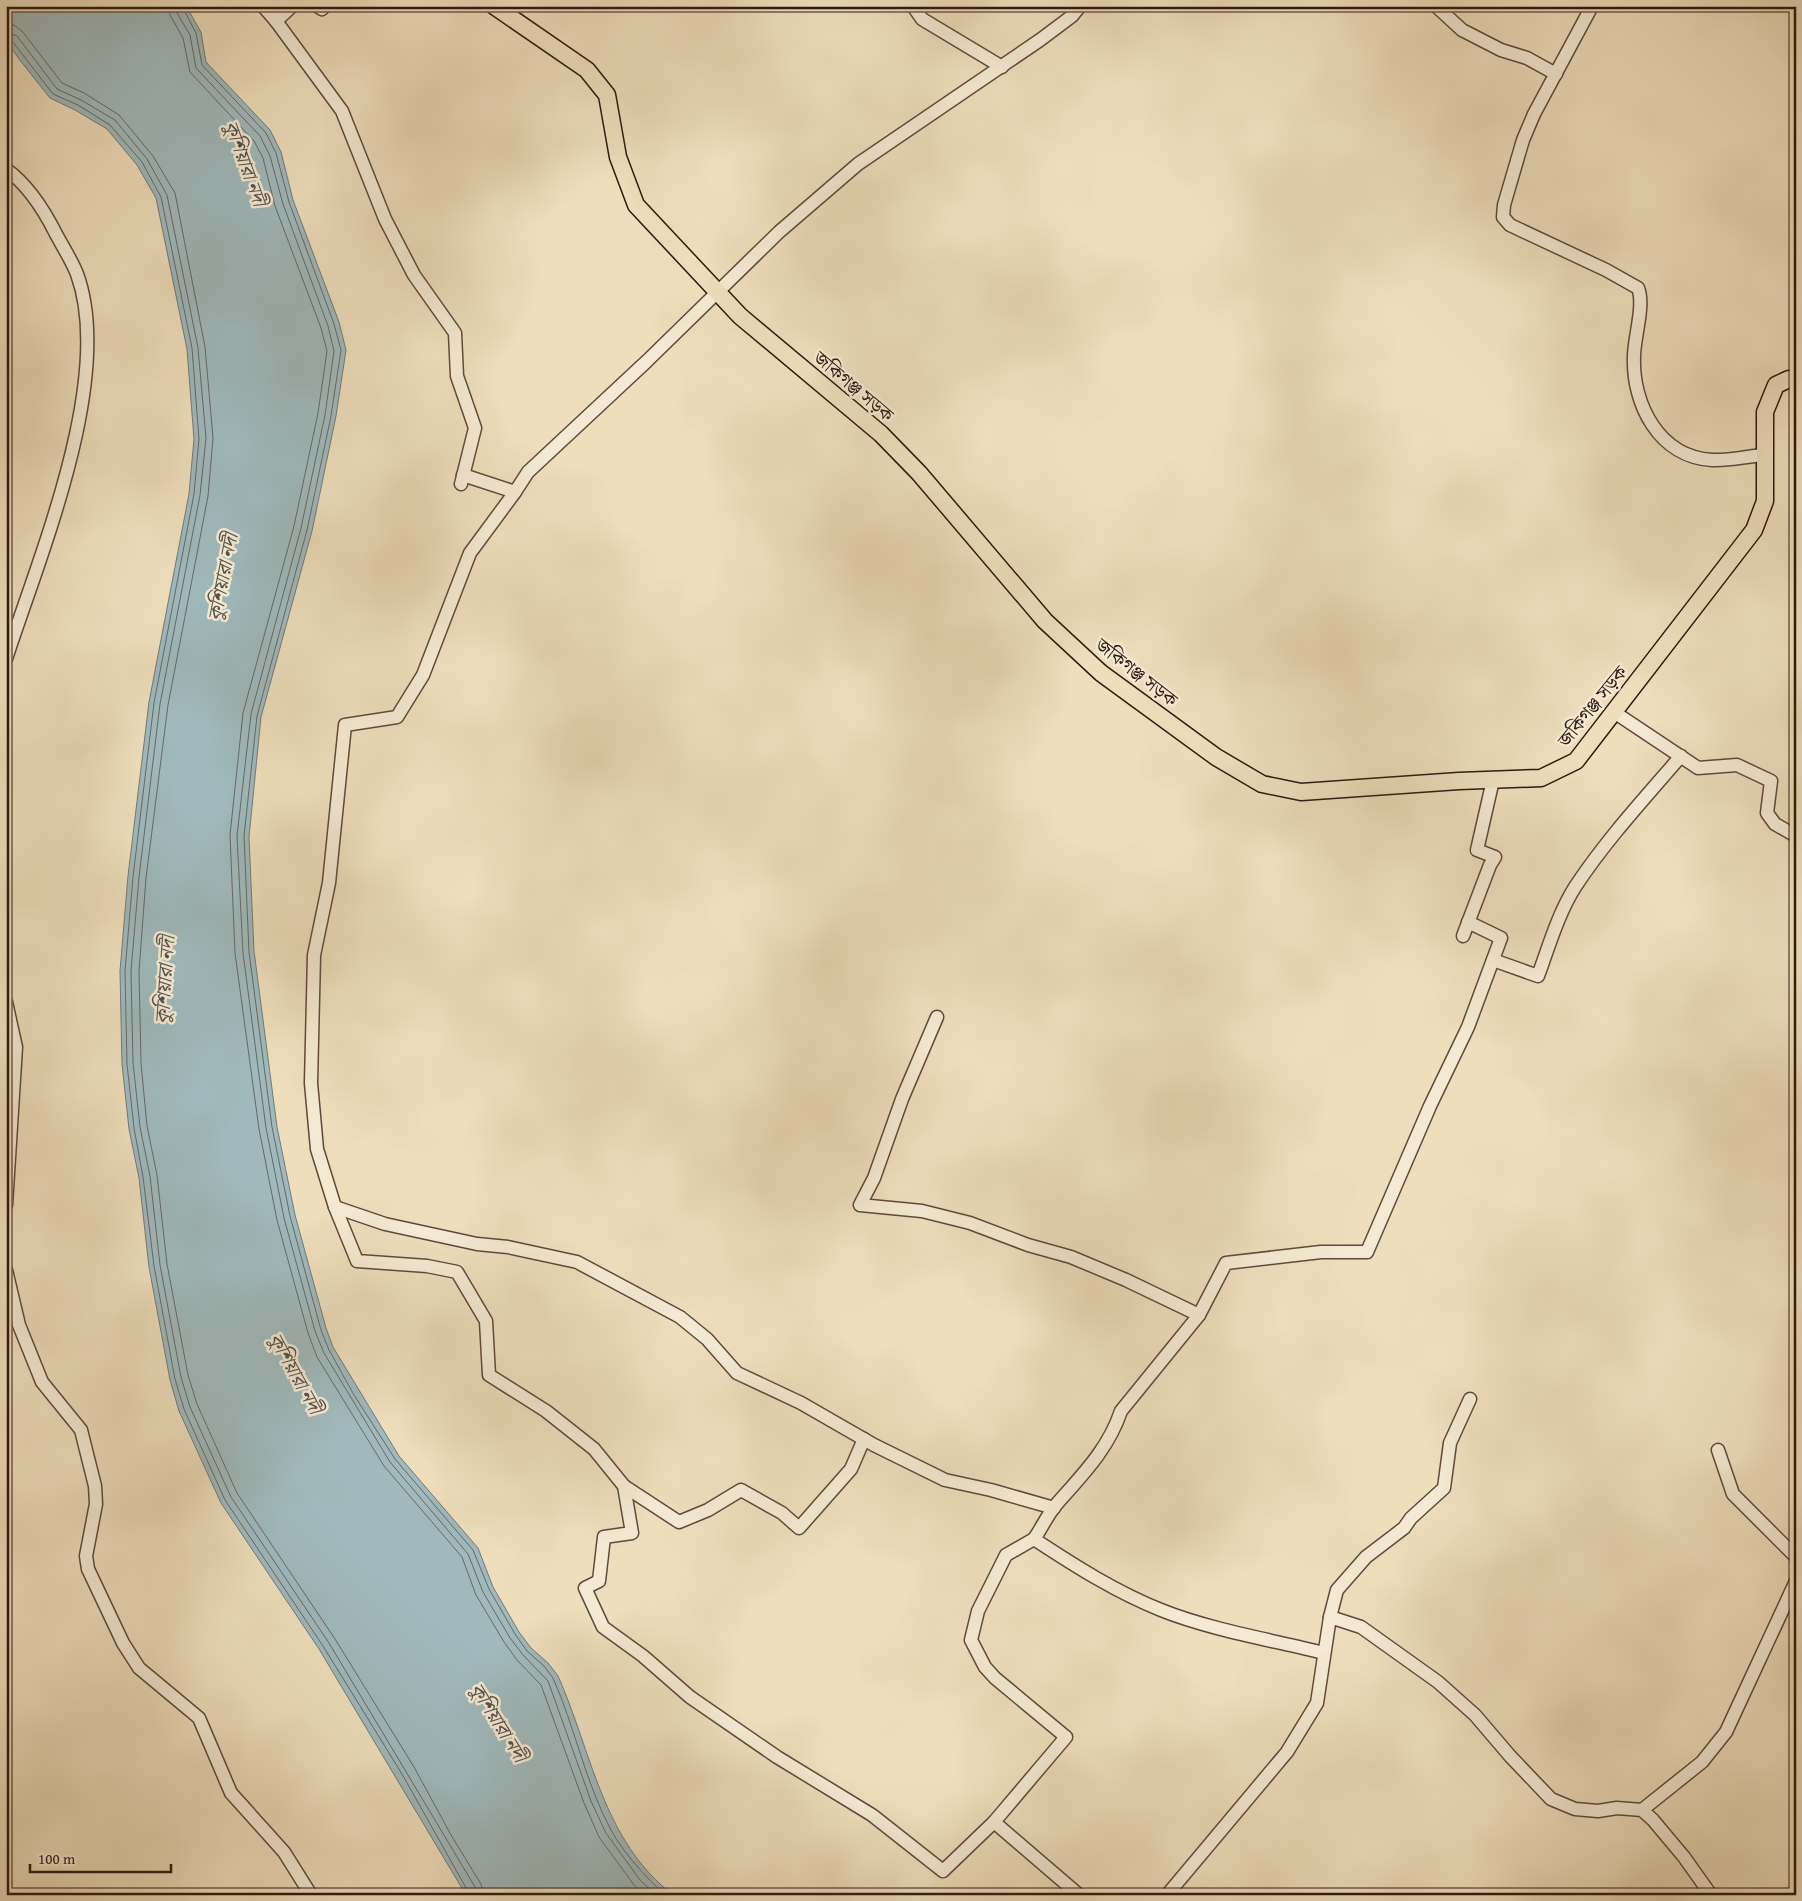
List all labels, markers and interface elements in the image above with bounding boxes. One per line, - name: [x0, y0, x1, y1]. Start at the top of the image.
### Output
- water label: কুশিয়ারা নদী: [217, 117, 275, 211]
- street label: জকিগঞ্জ সড়ক: [807, 343, 901, 428]
- water label: কুশিয়ারা নদী: [199, 529, 245, 623]
- street label: জকিগঞ্জ সড়ক: [1089, 630, 1185, 713]
- street label: জকিগঞ্জ সড়ক: [1550, 659, 1634, 753]
- water label: কুশিয়ারা নদী: [146, 933, 182, 1025]
- water label: কুশিয়ারা নদী: [262, 1327, 331, 1420]
- water label: কুশিয়ারা নদী: [463, 1677, 536, 1769]
- scale bar: [30, 1841, 171, 1873]
- text: 100 m: [38, 1848, 76, 1869]

